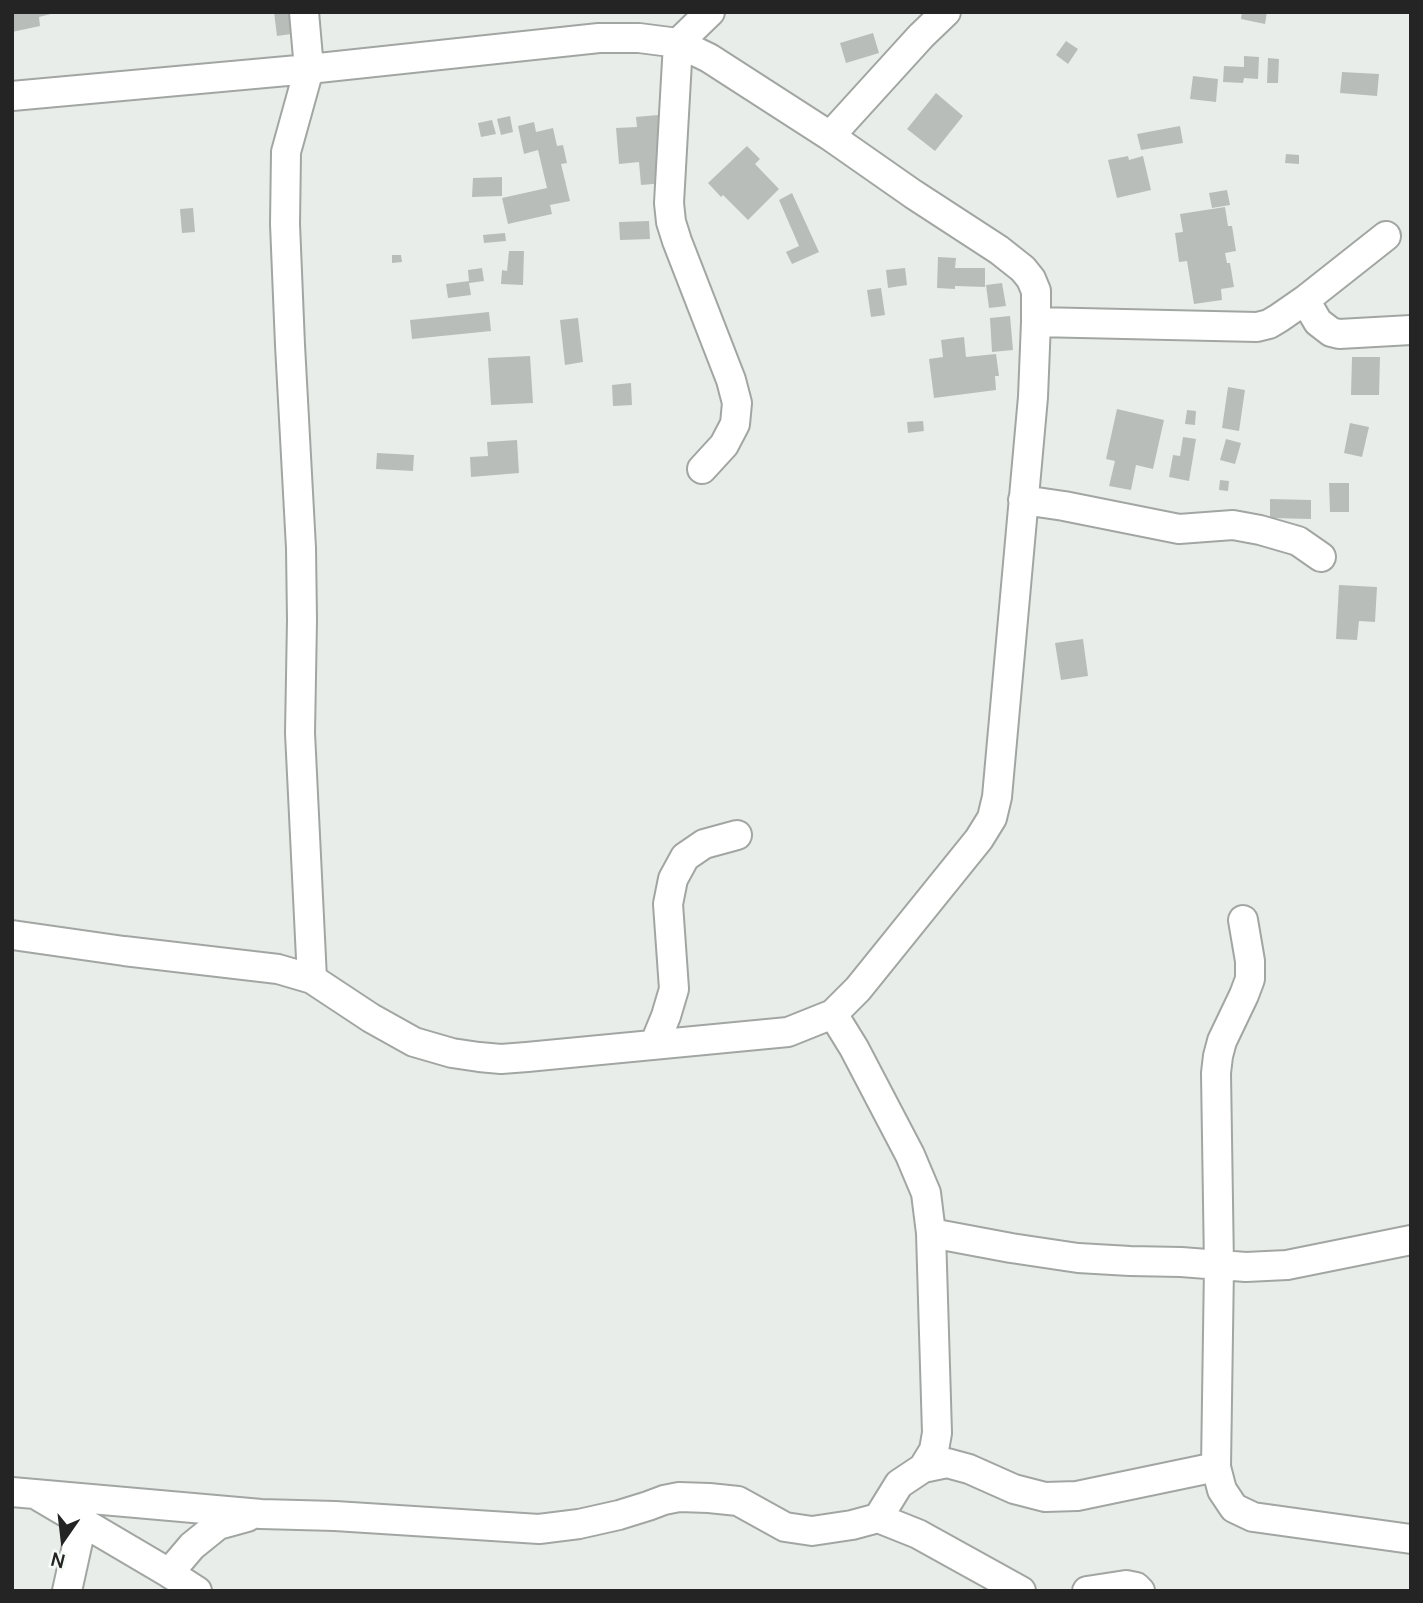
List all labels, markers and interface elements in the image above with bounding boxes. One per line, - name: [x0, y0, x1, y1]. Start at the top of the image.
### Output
- north arrow: [28, 1505, 98, 1575]
- text: N: [48, 1546, 68, 1575]

